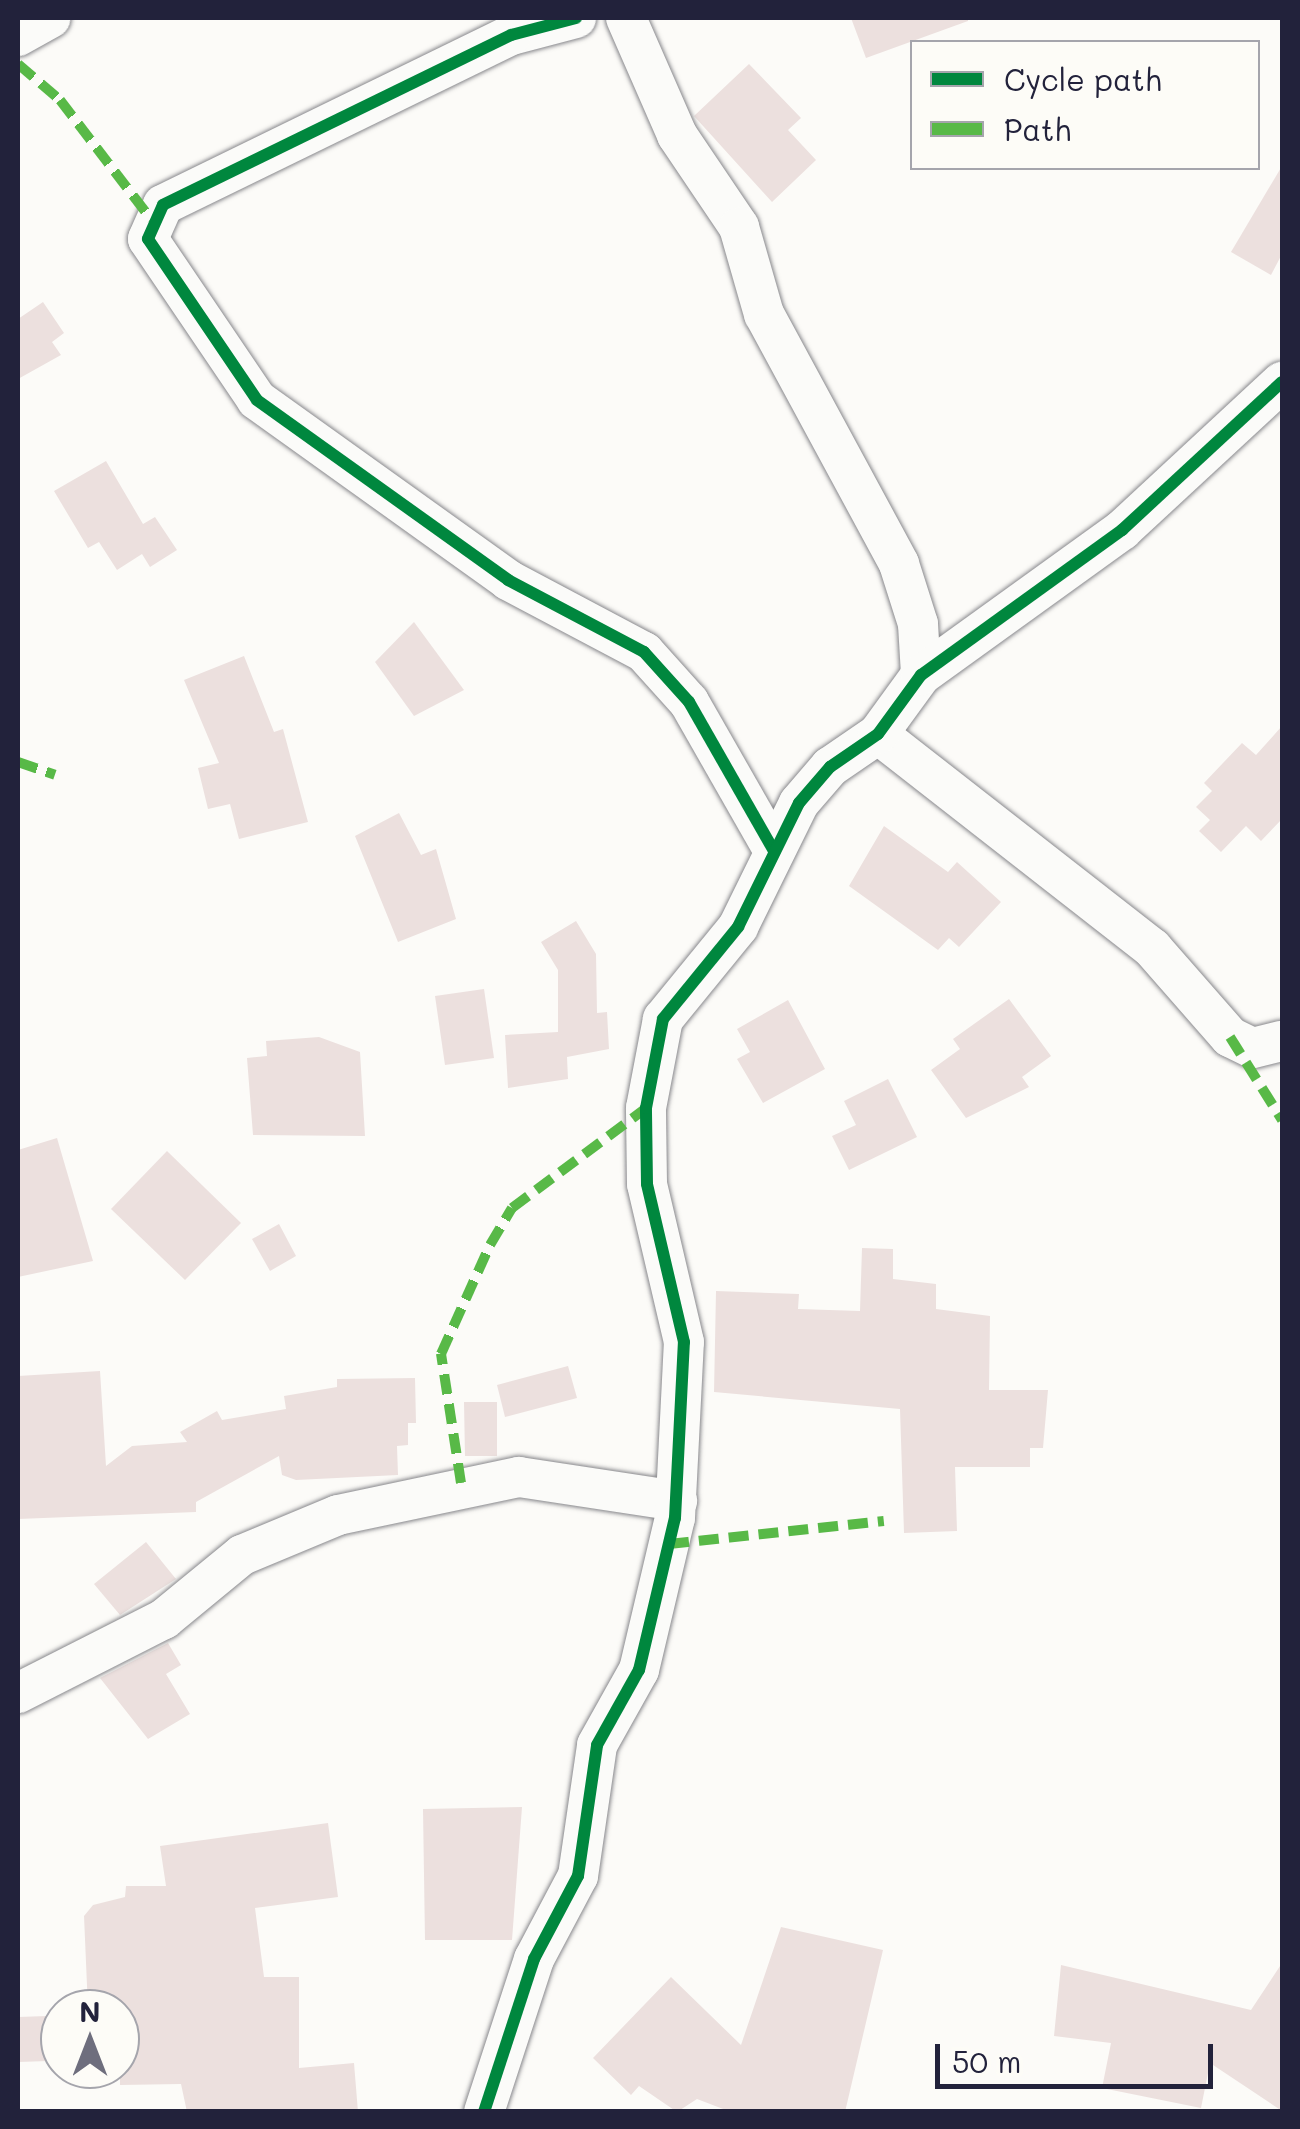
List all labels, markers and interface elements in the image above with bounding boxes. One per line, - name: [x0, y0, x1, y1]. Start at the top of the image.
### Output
- legend: [910, 40, 1260, 170]
- text: Cycle path: [1004, 59, 1162, 99]
- text: Path: [1004, 109, 1071, 149]
- north arrow: [40, 1989, 140, 2089]
- text: N: [79, 1993, 101, 2029]
- scale bar: [940, 2024, 1218, 2086]
- text: 50 m: [952, 2041, 1022, 2081]

